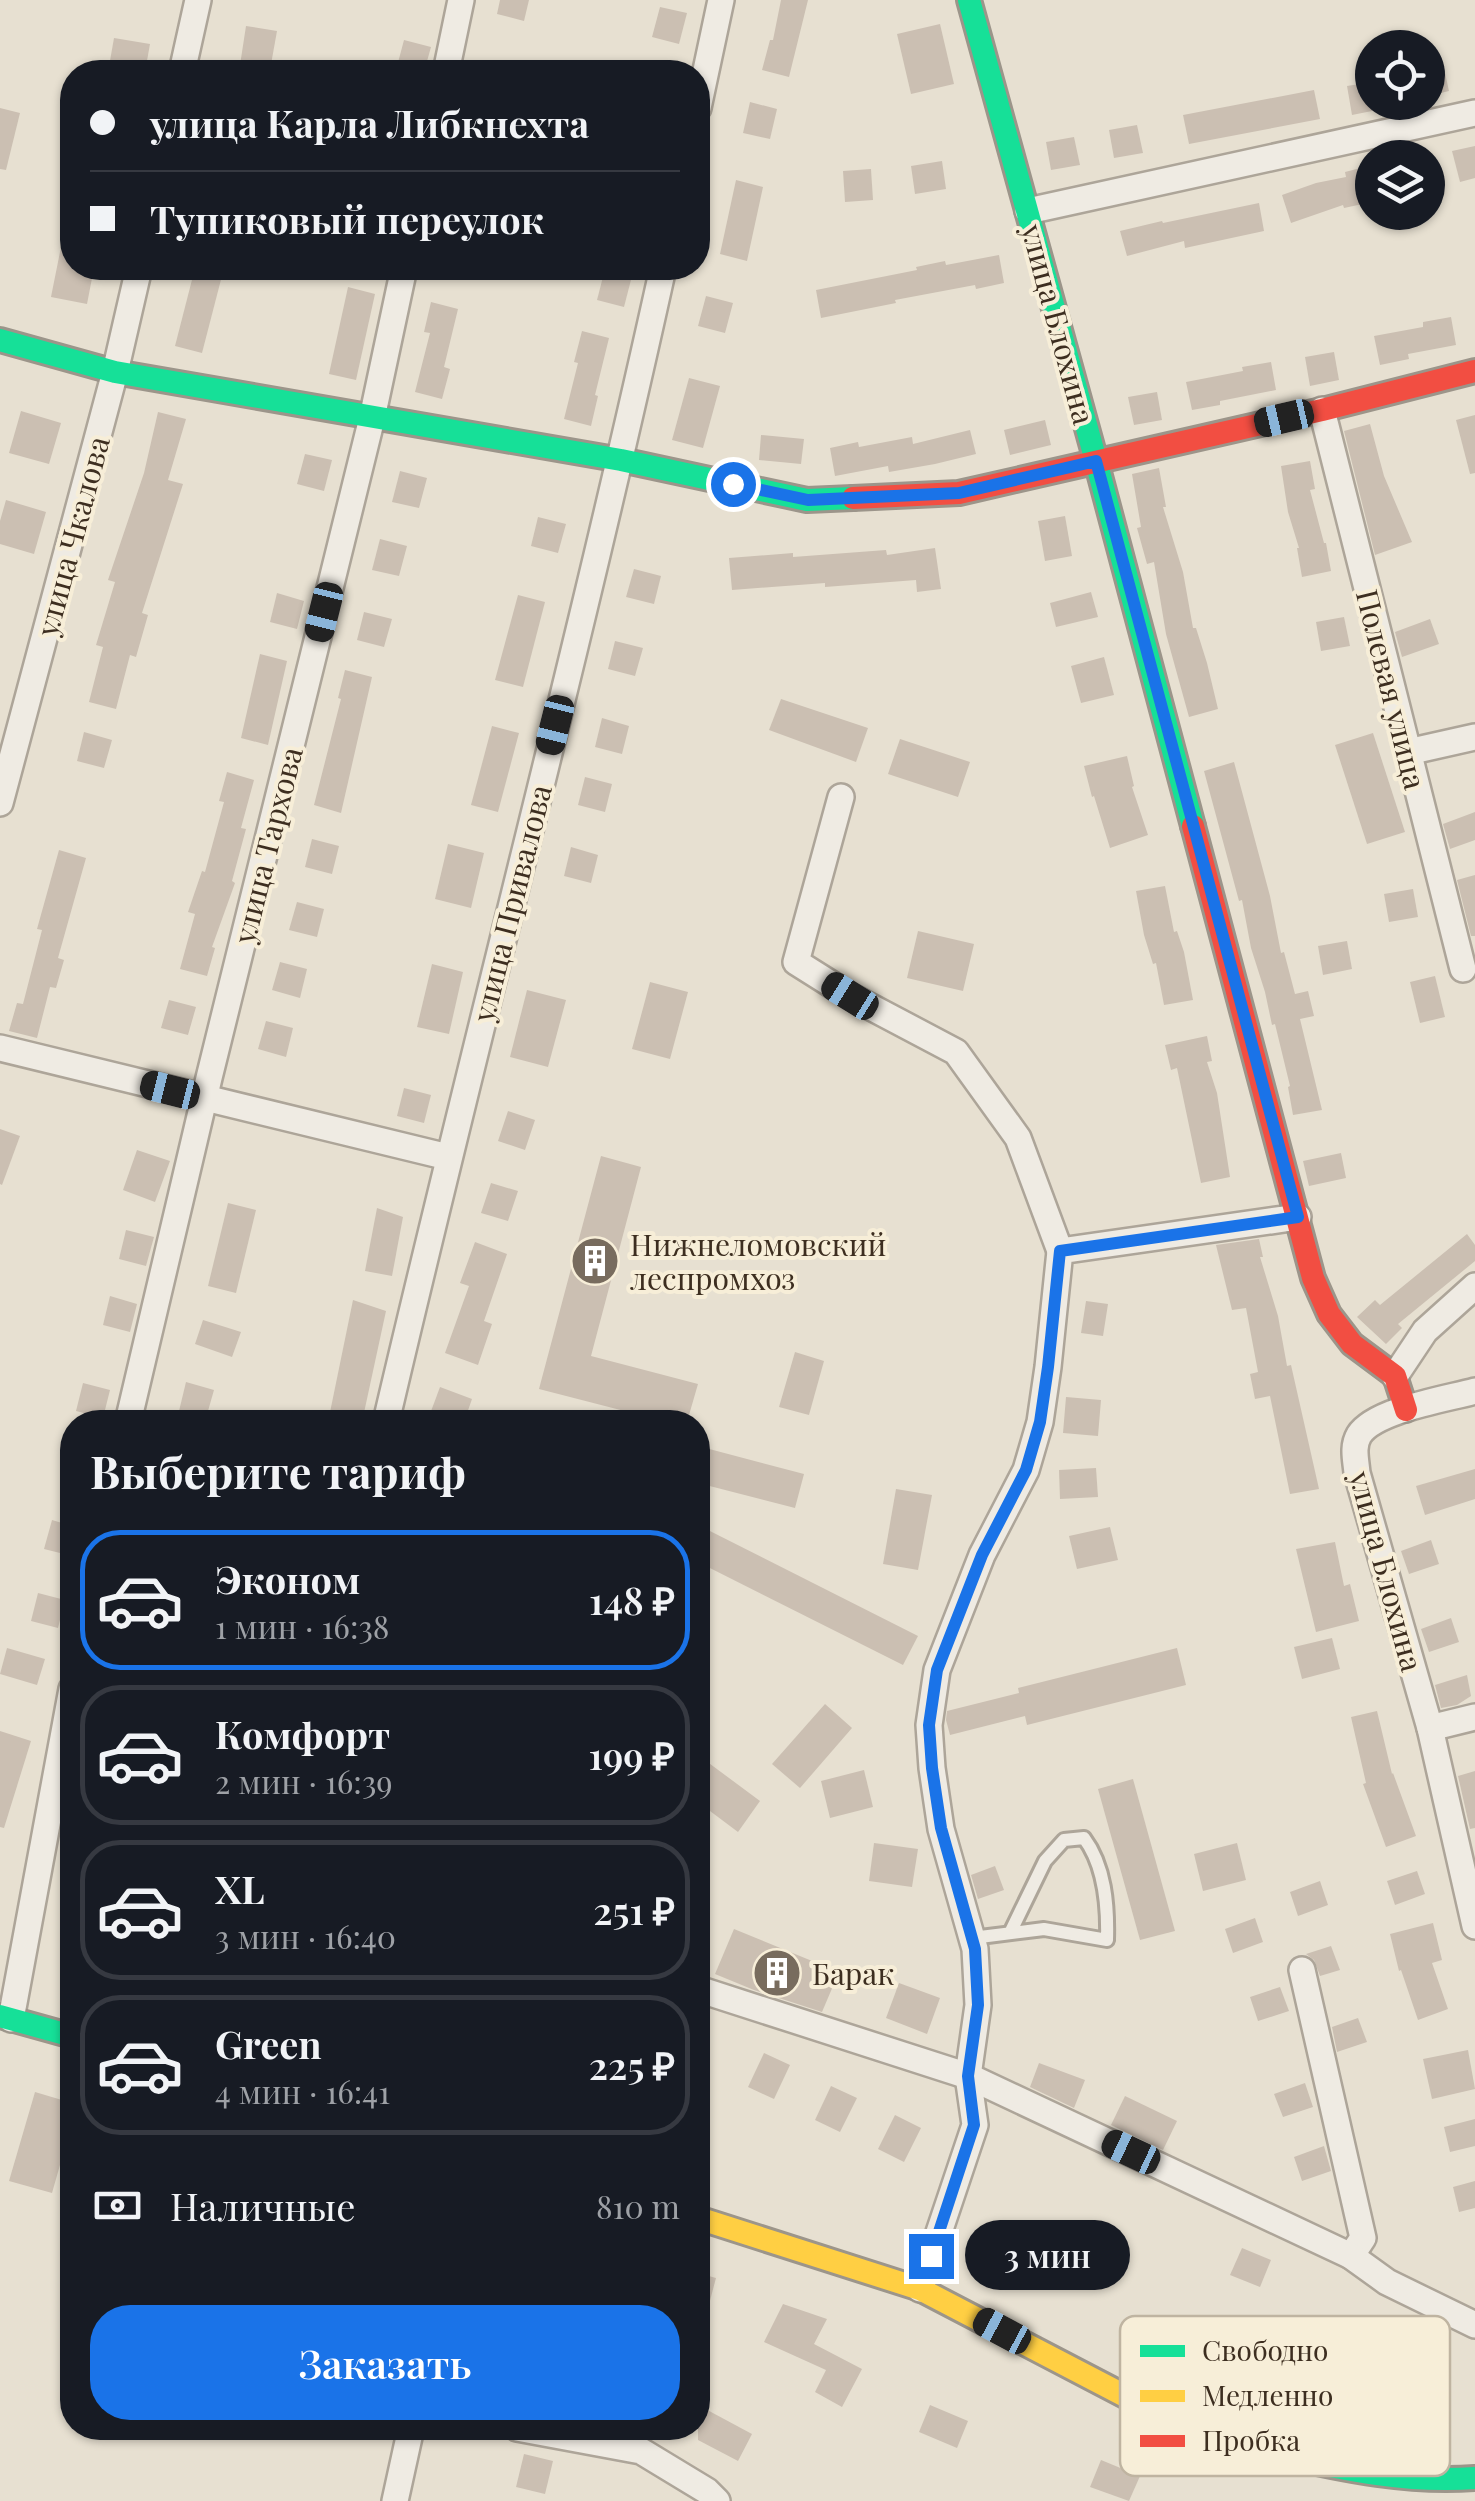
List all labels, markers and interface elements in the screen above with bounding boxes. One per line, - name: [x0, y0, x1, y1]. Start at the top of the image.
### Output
- map controls: [1355, 30, 1445, 230]
- button: locate: [1355, 30, 1445, 120]
- text: улица Карла Либкнехта: [150, 97, 589, 148]
- button: layers: [1355, 140, 1445, 230]
- text: Тупиковый переулок: [150, 193, 544, 244]
- street label: улица Блохина: [1013, 219, 1105, 429]
- car: [1251, 397, 1317, 439]
- street label: улица Чкалова: [26, 432, 118, 641]
- route start: [711, 462, 756, 507]
- car: [302, 579, 346, 645]
- street label: Полевая улица: [1348, 585, 1436, 793]
- car: [533, 692, 577, 758]
- street label: улица Тархова: [223, 742, 311, 948]
- street label: улица Привалова: [462, 780, 560, 1027]
- car: [817, 967, 883, 1025]
- car: [137, 1068, 203, 1112]
- place label: Нижнеломовский леспромхоз: [630, 1224, 886, 1298]
- building icon: Нижнеломовский леспромхоз: [569, 1235, 621, 1287]
- text: Выберите тариф: [90, 1440, 466, 1500]
- street label: улица Блохина: [1341, 1466, 1433, 1676]
- text: Эконом: [215, 1553, 360, 1604]
- icon: car: [95, 1555, 185, 1645]
- text: 148 ₽: [589, 1574, 675, 1625]
- text: 1 мин · 16:38: [215, 1604, 389, 1647]
- text: Комфорт: [215, 1708, 390, 1759]
- icon: car: [95, 1710, 185, 1800]
- text: 199 ₽: [589, 1729, 675, 1780]
- text: 2 мин · 16:39: [215, 1759, 393, 1802]
- text: XL: [215, 1863, 264, 1914]
- icon: car: [95, 1865, 185, 1955]
- text: 251 ₽: [593, 1884, 675, 1935]
- text: 3 мин · 16:40: [215, 1914, 396, 1957]
- building icon: Барак: [751, 1947, 803, 1999]
- place label: Барак: [812, 1953, 894, 1993]
- text: Green: [215, 2018, 322, 2069]
- icon: car: [95, 2020, 185, 2110]
- text: 225 ₽: [589, 2039, 675, 2090]
- text: 4 мин · 16:41: [215, 2069, 390, 2112]
- car: [1097, 2126, 1165, 2178]
- icon: cash: [90, 2178, 145, 2233]
- text: Наличные: [170, 2180, 355, 2231]
- text: 810 m: [596, 2184, 680, 2227]
- callout: 3 мин: [966, 2221, 1131, 2291]
- text: 3 мин: [1004, 2233, 1091, 2276]
- route end: [909, 2234, 954, 2279]
- car: [968, 2304, 1036, 2358]
- button: Заказать: [90, 2305, 680, 2420]
- legend: [1120, 2316, 1450, 2476]
- text: Свободно: [1202, 2331, 1328, 2368]
- text: Медленно: [1202, 2376, 1333, 2413]
- text: Пробка: [1202, 2421, 1300, 2458]

